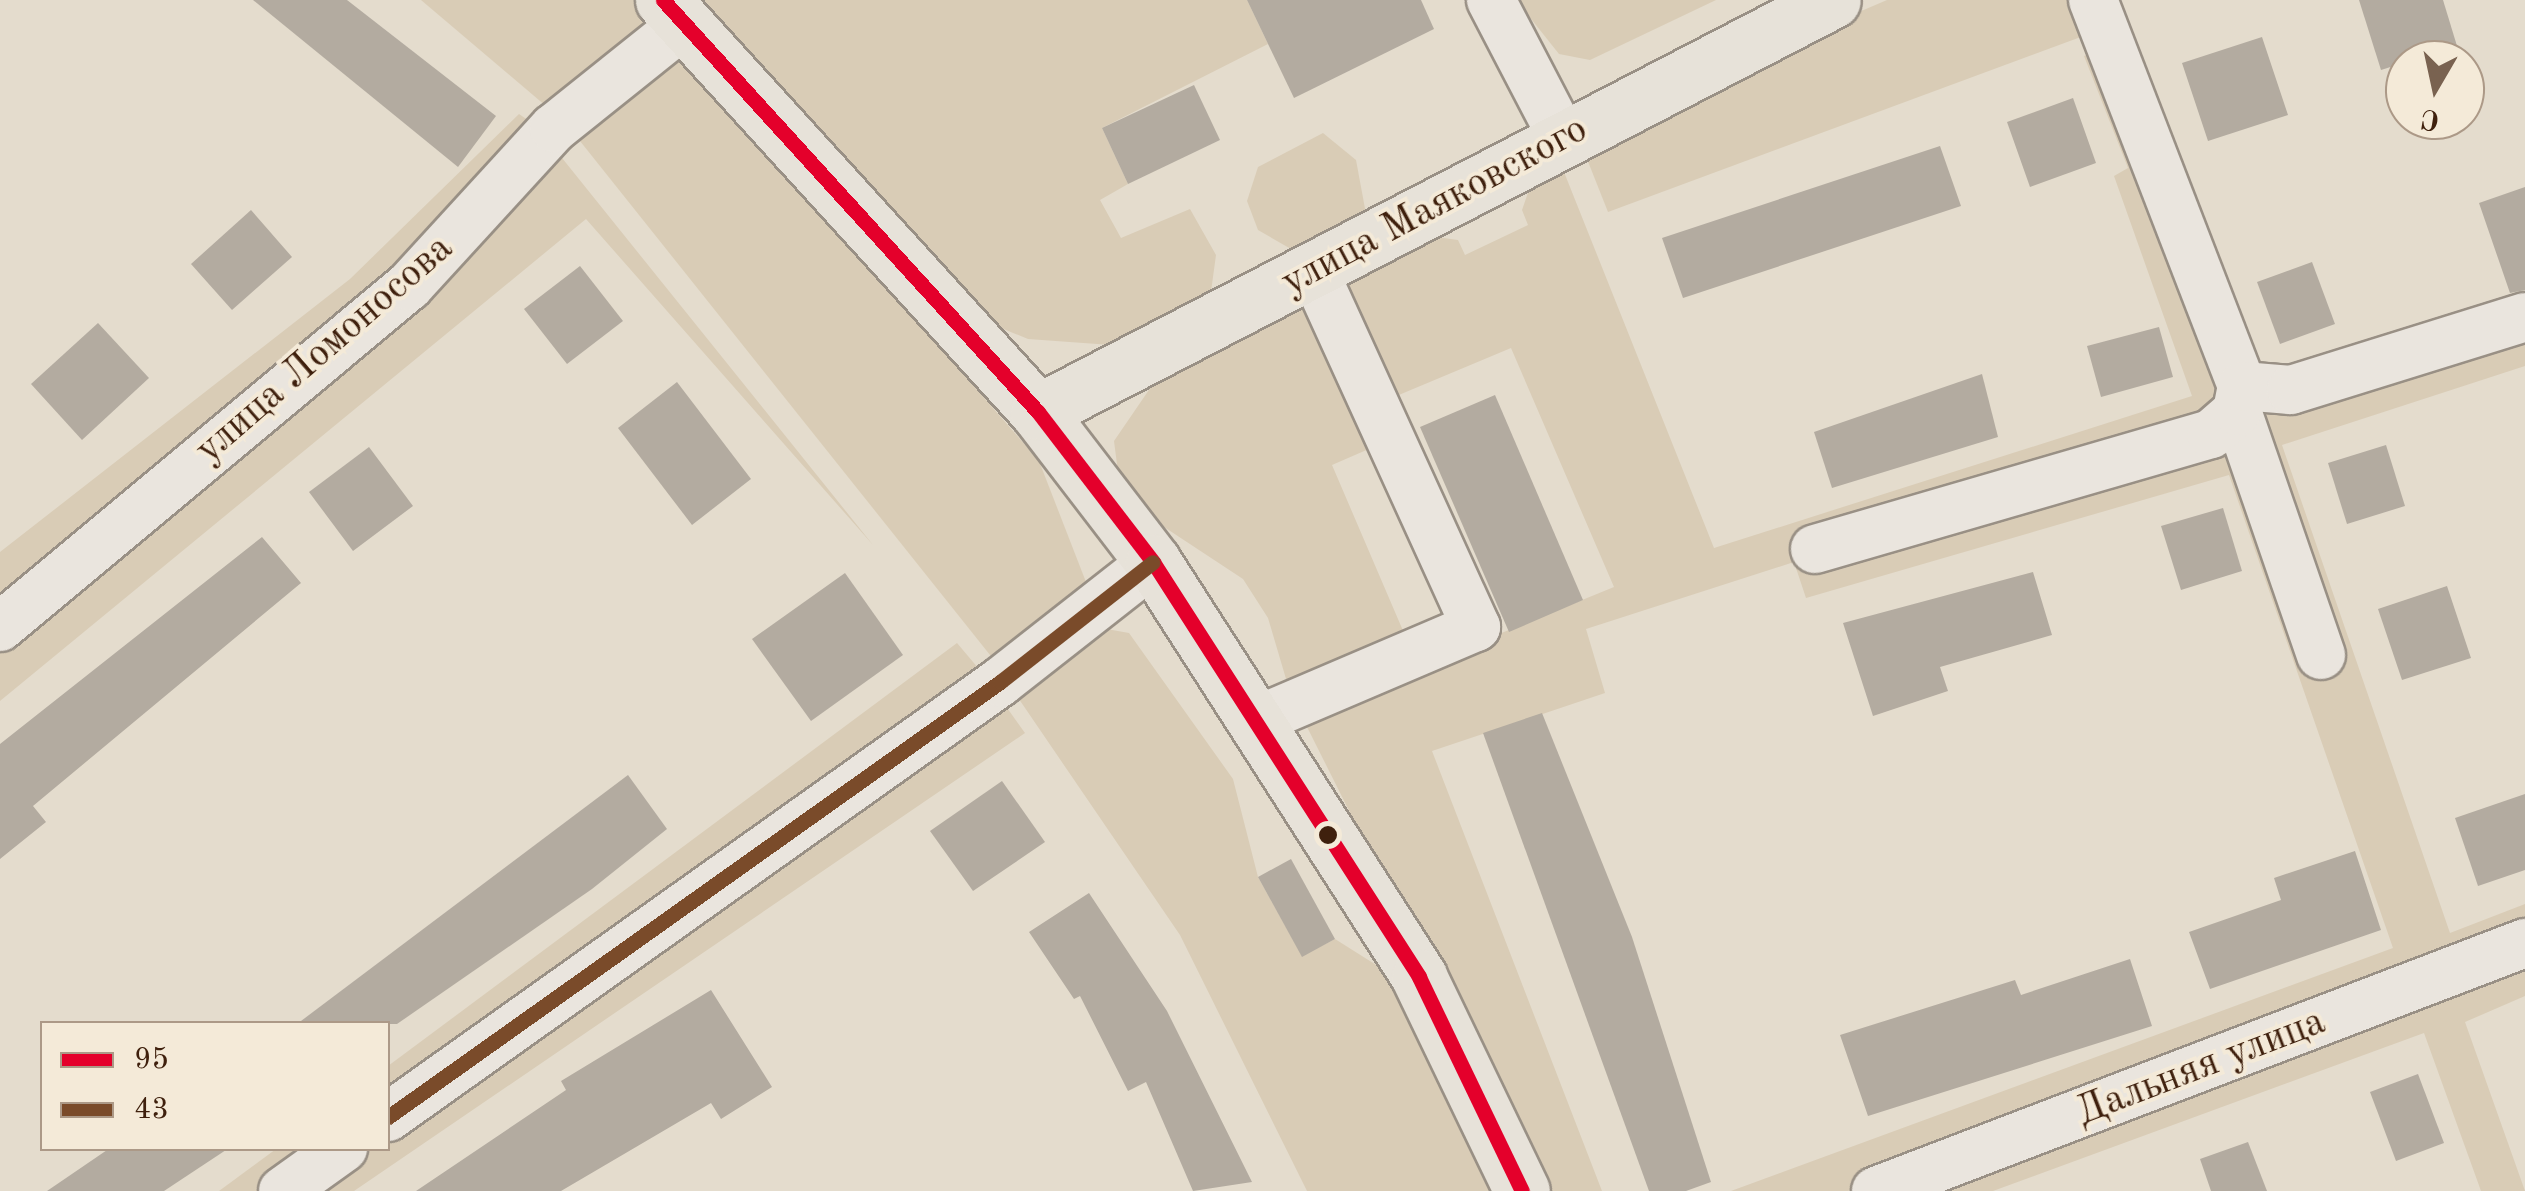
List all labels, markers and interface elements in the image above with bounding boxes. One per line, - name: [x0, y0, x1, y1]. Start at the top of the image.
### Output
- north arrow: [2385, 40, 2485, 140]
- text: С: [2419, 102, 2442, 133]
- street label: улица Маяковского: [1274, 106, 1596, 308]
- street label: улица Ломоносова: [186, 225, 464, 475]
- unlabelled marker: [1318, 825, 1338, 845]
- street label: Дальняя улица: [2070, 998, 2332, 1138]
- legend: [40, 1021, 390, 1151]
- text: 95: [134, 1045, 169, 1075]
- text: 43: [134, 1095, 169, 1125]

